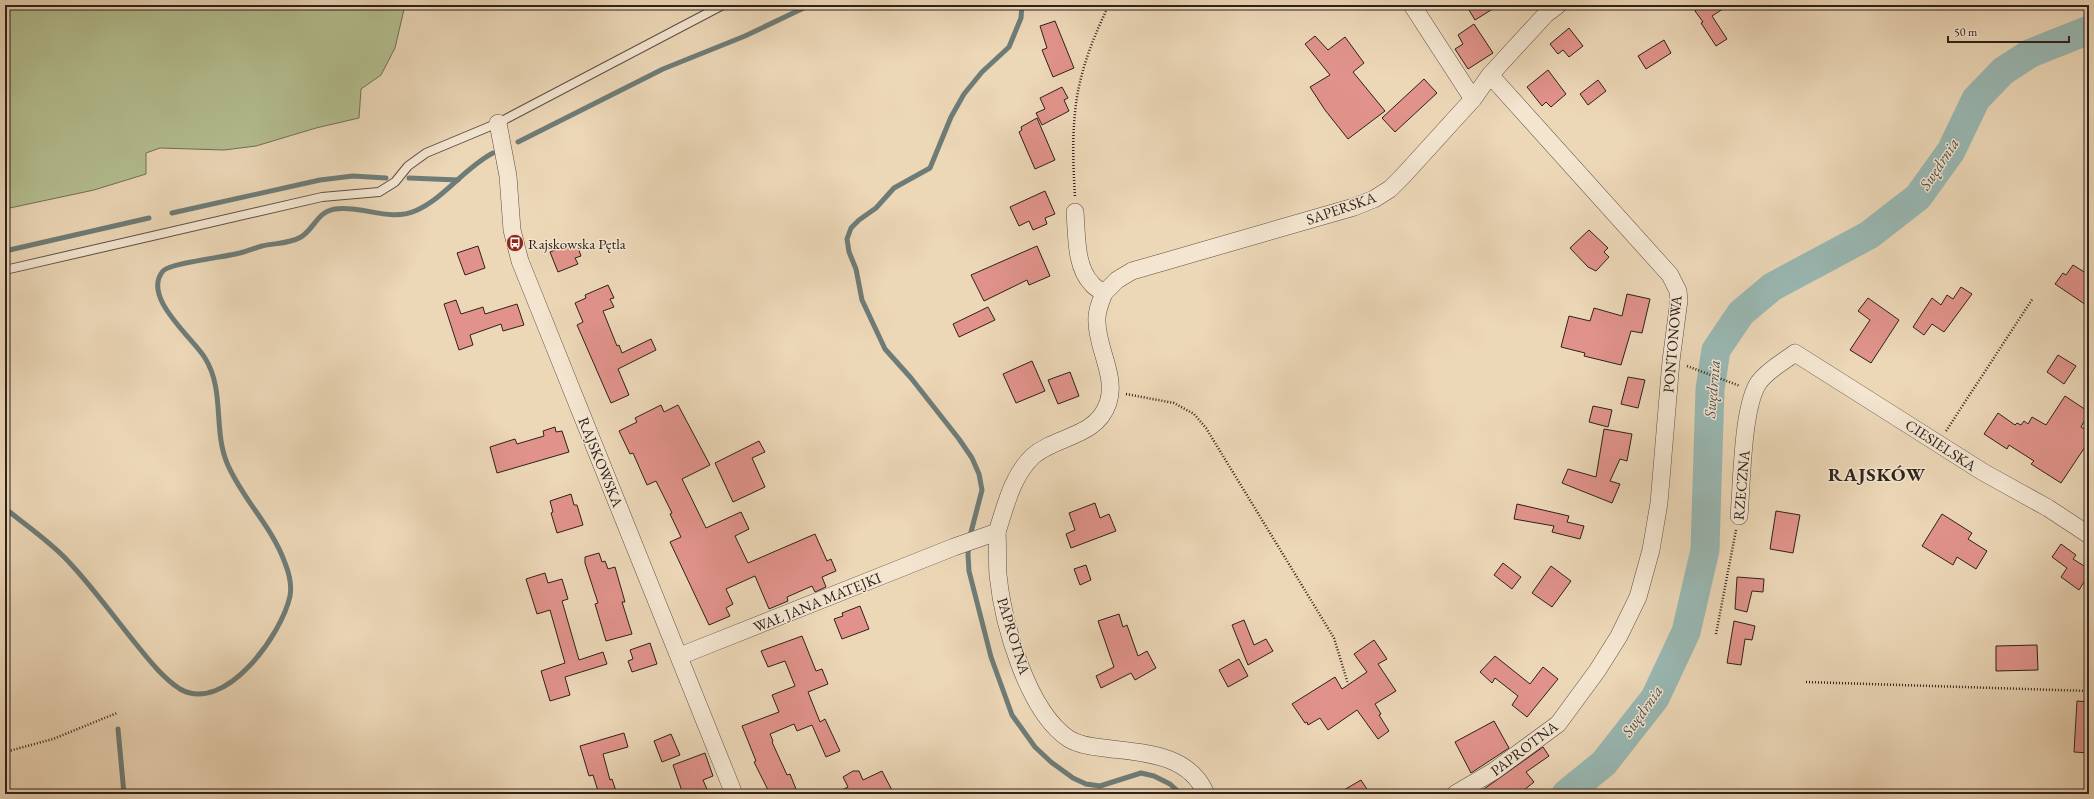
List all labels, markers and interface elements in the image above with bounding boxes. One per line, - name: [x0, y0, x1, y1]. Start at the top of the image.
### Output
- scale bar: [1948, 18, 2069, 44]
- text: 50 m: [1954, 24, 1978, 40]
- water label: Swędrnia: [1914, 134, 1964, 195]
- street label: SAPERSKA: [1304, 187, 1379, 229]
- bus stop icon: Rajskowska Pętla: [505, 233, 525, 253]
- place label: Rajskowska Pętla: [528, 234, 626, 253]
- street label: PONTONOWA: [1658, 294, 1686, 394]
- water label: Swędrnia: [1699, 359, 1725, 420]
- street label: RAJSKOWSKA: [574, 414, 628, 511]
- street label: CIESIELSKA: [1902, 415, 1981, 475]
- street label: RZECZNA: [1728, 449, 1754, 521]
- district label: RAJSKÓW: [1828, 462, 1926, 487]
- street label: WAŁ JANA MATEJKI: [750, 568, 884, 636]
- street label: PAPROTNA: [993, 595, 1035, 677]
- water label: Swędrnia: [1616, 681, 1667, 742]
- street label: PAPROTNA: [1486, 716, 1562, 780]

